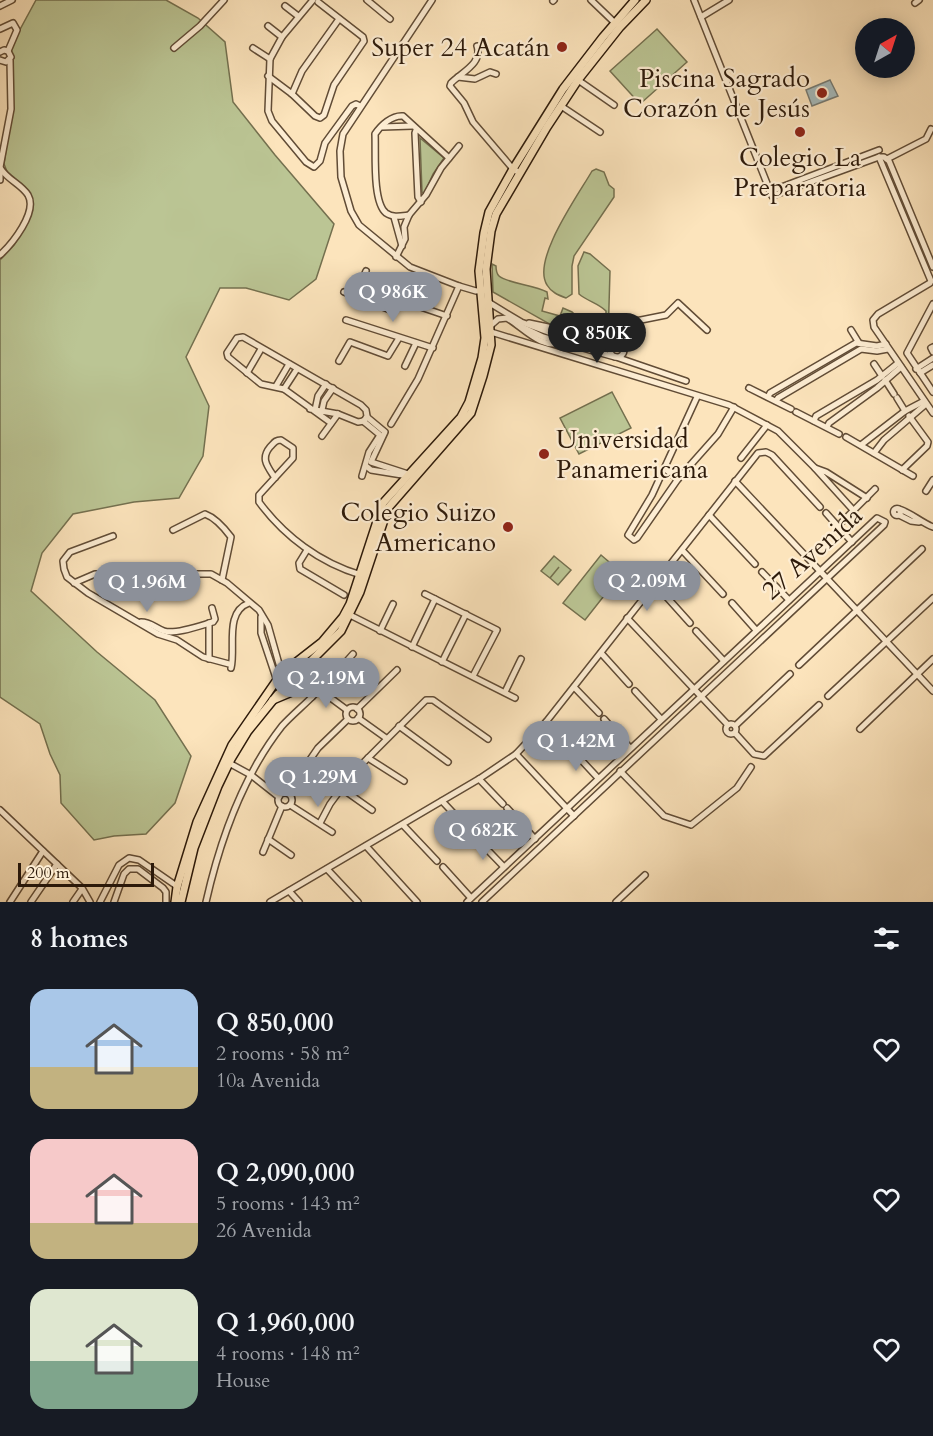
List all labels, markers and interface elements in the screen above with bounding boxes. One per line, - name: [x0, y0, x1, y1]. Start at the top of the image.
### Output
- north arrow: [855, 18, 915, 78]
- map controls: [855, 18, 915, 78]
- place label: Super 24 Acatán: [371, 30, 550, 65]
- marker: Super 24 Acatán: [555, 40, 569, 54]
- place label: Piscina Sagrado Corazón de Jesús: [623, 61, 810, 126]
- marker: Piscina Sagrado Corazón de Jesús: [815, 86, 829, 100]
- marker: Colegio La Preparatoria: [793, 125, 807, 139]
- place label: Colegio La Preparatoria: [734, 140, 866, 205]
- pin: Q 986K: [344, 272, 442, 323]
- text: Q 986K: [358, 278, 428, 305]
- pin: Q 850K: [548, 313, 646, 364]
- text: Q 850K: [562, 319, 632, 346]
- place label: Universidad Panamericana: [556, 422, 708, 487]
- marker: Universidad Panamericana: [537, 447, 551, 461]
- place label: Colegio Suizo Americano: [340, 495, 496, 560]
- street label: 27 Avenida: [754, 498, 870, 608]
- marker: Colegio Suizo Americano: [501, 520, 515, 534]
- pin: Q 2.09M: [592, 561, 702, 612]
- pin: Q 1.96M: [92, 562, 202, 613]
- text: Q 2.09M: [607, 567, 687, 594]
- text: Q 1.96M: [107, 568, 187, 595]
- pin: Q 2.19M: [271, 658, 381, 709]
- text: Q 2.19M: [286, 664, 366, 691]
- pin: Q 1.42M: [521, 721, 631, 772]
- text: Q 1.42M: [536, 727, 616, 754]
- pin: Q 1.29M: [263, 757, 373, 808]
- text: Q 1.29M: [278, 763, 358, 790]
- pin: Q 682K: [434, 810, 532, 861]
- text: Q 682K: [448, 816, 518, 843]
- scale bar: [18, 860, 154, 888]
- text: 200 m: [27, 862, 69, 884]
- text: 8 homes: [30, 921, 128, 956]
- icon: filters: [870, 922, 903, 955]
- text: Q 850,000: [216, 1005, 334, 1040]
- icon: home: [78, 1013, 150, 1085]
- icon: heart: [870, 1033, 903, 1066]
- text: 2 rooms · 58 m²: [216, 1040, 349, 1067]
- text: 10a Avenida: [216, 1067, 320, 1094]
- text: Q 2,090,000: [216, 1155, 355, 1190]
- icon: home: [78, 1163, 150, 1235]
- icon: heart: [870, 1183, 903, 1216]
- text: 5 rooms · 143 m²: [216, 1190, 360, 1217]
- text: 26 Avenida: [216, 1217, 312, 1244]
- text: Q 1,960,000: [216, 1305, 355, 1340]
- icon: home: [78, 1313, 150, 1385]
- icon: heart: [870, 1333, 903, 1366]
- text: 4 rooms · 148 m²: [216, 1340, 360, 1367]
- text: House: [216, 1367, 270, 1394]

